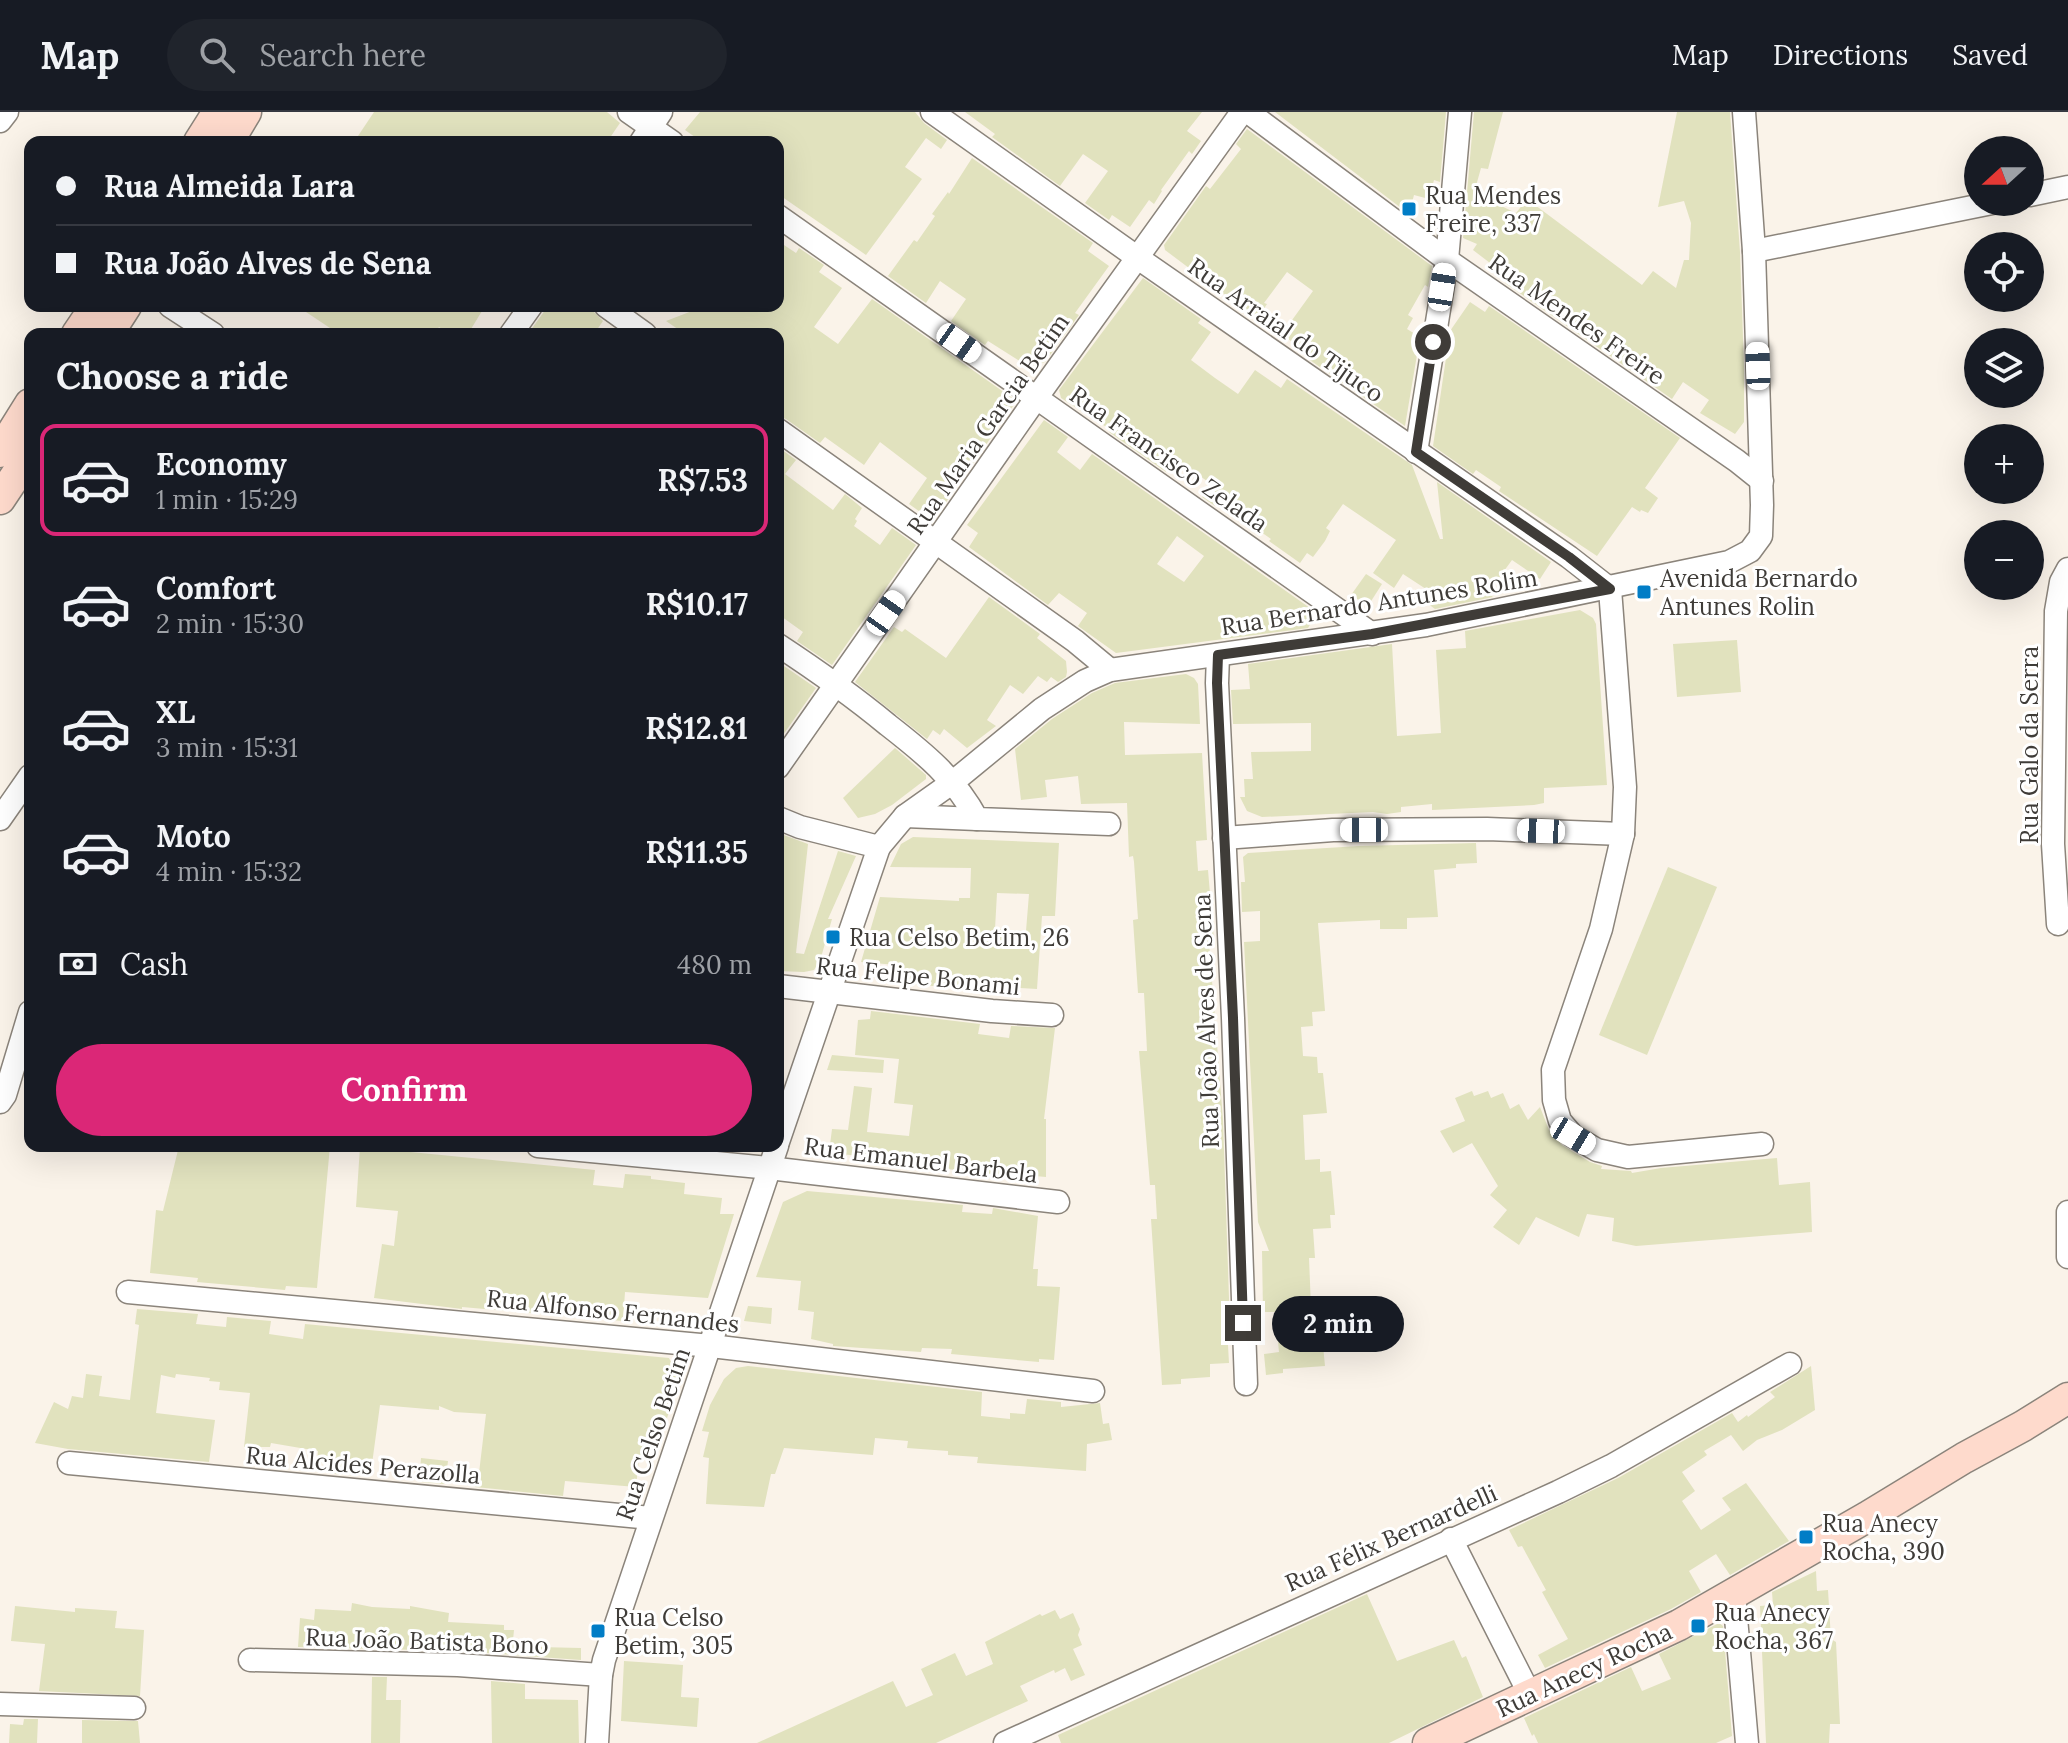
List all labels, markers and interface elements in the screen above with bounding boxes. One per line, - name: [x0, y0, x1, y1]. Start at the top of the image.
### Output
- search box: [167, 19, 727, 91]
- text: Map: [40, 31, 119, 79]
- icon: search: [195, 33, 239, 77]
- text: Search here: [259, 36, 426, 74]
- text: Map: [1672, 37, 1729, 73]
- text: Directions: [1773, 37, 1908, 73]
- text: Saved: [1952, 37, 2028, 73]
- north arrow: [1964, 136, 2044, 216]
- map controls: [1964, 136, 2044, 600]
- text: Rua Almeida Lara: [104, 167, 355, 205]
- place label: Rua Mendes Freire, 337: [1425, 180, 1561, 239]
- marker: Rua Mendes Freire, 337: [1400, 200, 1418, 218]
- button: locate: [1964, 232, 2044, 312]
- text: Rua João Alves de Sena: [104, 244, 431, 282]
- street label: Rua Mendes Freire: [1483, 247, 1671, 391]
- street label: Rua Arraial do Tijuco: [1182, 251, 1390, 409]
- car: [1426, 261, 1458, 313]
- street label: Rua Maria Garcia Betim: [900, 308, 1076, 540]
- car: [932, 319, 986, 367]
- route start: [1415, 324, 1451, 360]
- button: layers: [1964, 328, 2044, 408]
- car: [1745, 342, 1771, 390]
- text: Choose a ride: [56, 353, 288, 399]
- street label: Rua Francisco Zelada: [1064, 379, 1274, 539]
- button: +: [1964, 424, 2044, 504]
- icon: car: [60, 444, 132, 516]
- text: Economy: [156, 445, 287, 483]
- text: R$7.53: [658, 461, 748, 499]
- text: 1 min · 15:29: [156, 483, 298, 516]
- button: −: [1964, 520, 2044, 600]
- street label: Rua Bernardo Antunes Rolim: [1219, 562, 1539, 642]
- place label: Avenida Bernardo Antunes Rolin: [1659, 563, 1858, 622]
- icon: car: [60, 568, 132, 640]
- text: Comfort: [156, 569, 276, 607]
- marker: Avenida Bernardo Antunes Rolin: [1635, 583, 1653, 601]
- text: R$10.17: [646, 585, 748, 623]
- car: [862, 586, 910, 640]
- text: 2 min · 15:30: [156, 607, 304, 640]
- street label: Rua Galo da Serra: [2014, 646, 2045, 844]
- icon: car: [60, 692, 132, 764]
- text: XL: [156, 693, 195, 731]
- text: R$12.81: [645, 709, 748, 747]
- text: 3 min · 15:31: [156, 731, 298, 764]
- icon: car: [60, 816, 132, 888]
- text: Moto: [156, 817, 231, 855]
- car: [1340, 818, 1388, 842]
- car: [1517, 818, 1565, 844]
- text: R$11.35: [645, 833, 748, 871]
- text: 4 min · 15:32: [156, 855, 302, 888]
- street label: Rua João Alves de Sena: [1186, 893, 1226, 1149]
- place label: Rua Celso Betim, 26: [849, 922, 1069, 953]
- marker: Rua Celso Betim, 26: [824, 928, 842, 946]
- icon: cash: [56, 942, 100, 986]
- text: Cash: [120, 945, 188, 983]
- text: 480 m: [677, 948, 752, 981]
- street label: Rua Felipe Bonami: [814, 950, 1022, 1002]
- button: Confirm: [56, 1044, 752, 1136]
- car: [1546, 1113, 1600, 1159]
- street label: Rua Emanuel Barbela: [802, 1130, 1040, 1190]
- street label: Rua Alfonso Fernandes: [485, 1282, 741, 1340]
- callout: 2 min: [1271, 1295, 1403, 1351]
- route end: [1225, 1305, 1261, 1341]
- text: 2 min: [1303, 1307, 1373, 1340]
- street label: Rua Celso Betim: [609, 1343, 697, 1525]
- street label: Rua Alcides Perazolla: [244, 1439, 482, 1491]
- street label: Rua Félix Bernardelli: [1280, 1477, 1502, 1599]
- place label: Rua Anecy Rocha, 390: [1822, 1508, 1945, 1567]
- marker: Rua Anecy Rocha, 390: [1797, 1528, 1815, 1546]
- place label: Rua Anecy Rocha, 367: [1714, 1597, 1833, 1656]
- place label: Rua Celso Betim, 305: [614, 1602, 733, 1661]
- street label: Rua Anecy Rocha: [1491, 1616, 1677, 1724]
- marker: Rua Anecy Rocha, 367: [1689, 1617, 1707, 1635]
- street label: Rua João Batista Bono: [305, 1621, 549, 1661]
- marker: Rua Celso Betim, 305: [589, 1622, 607, 1640]

